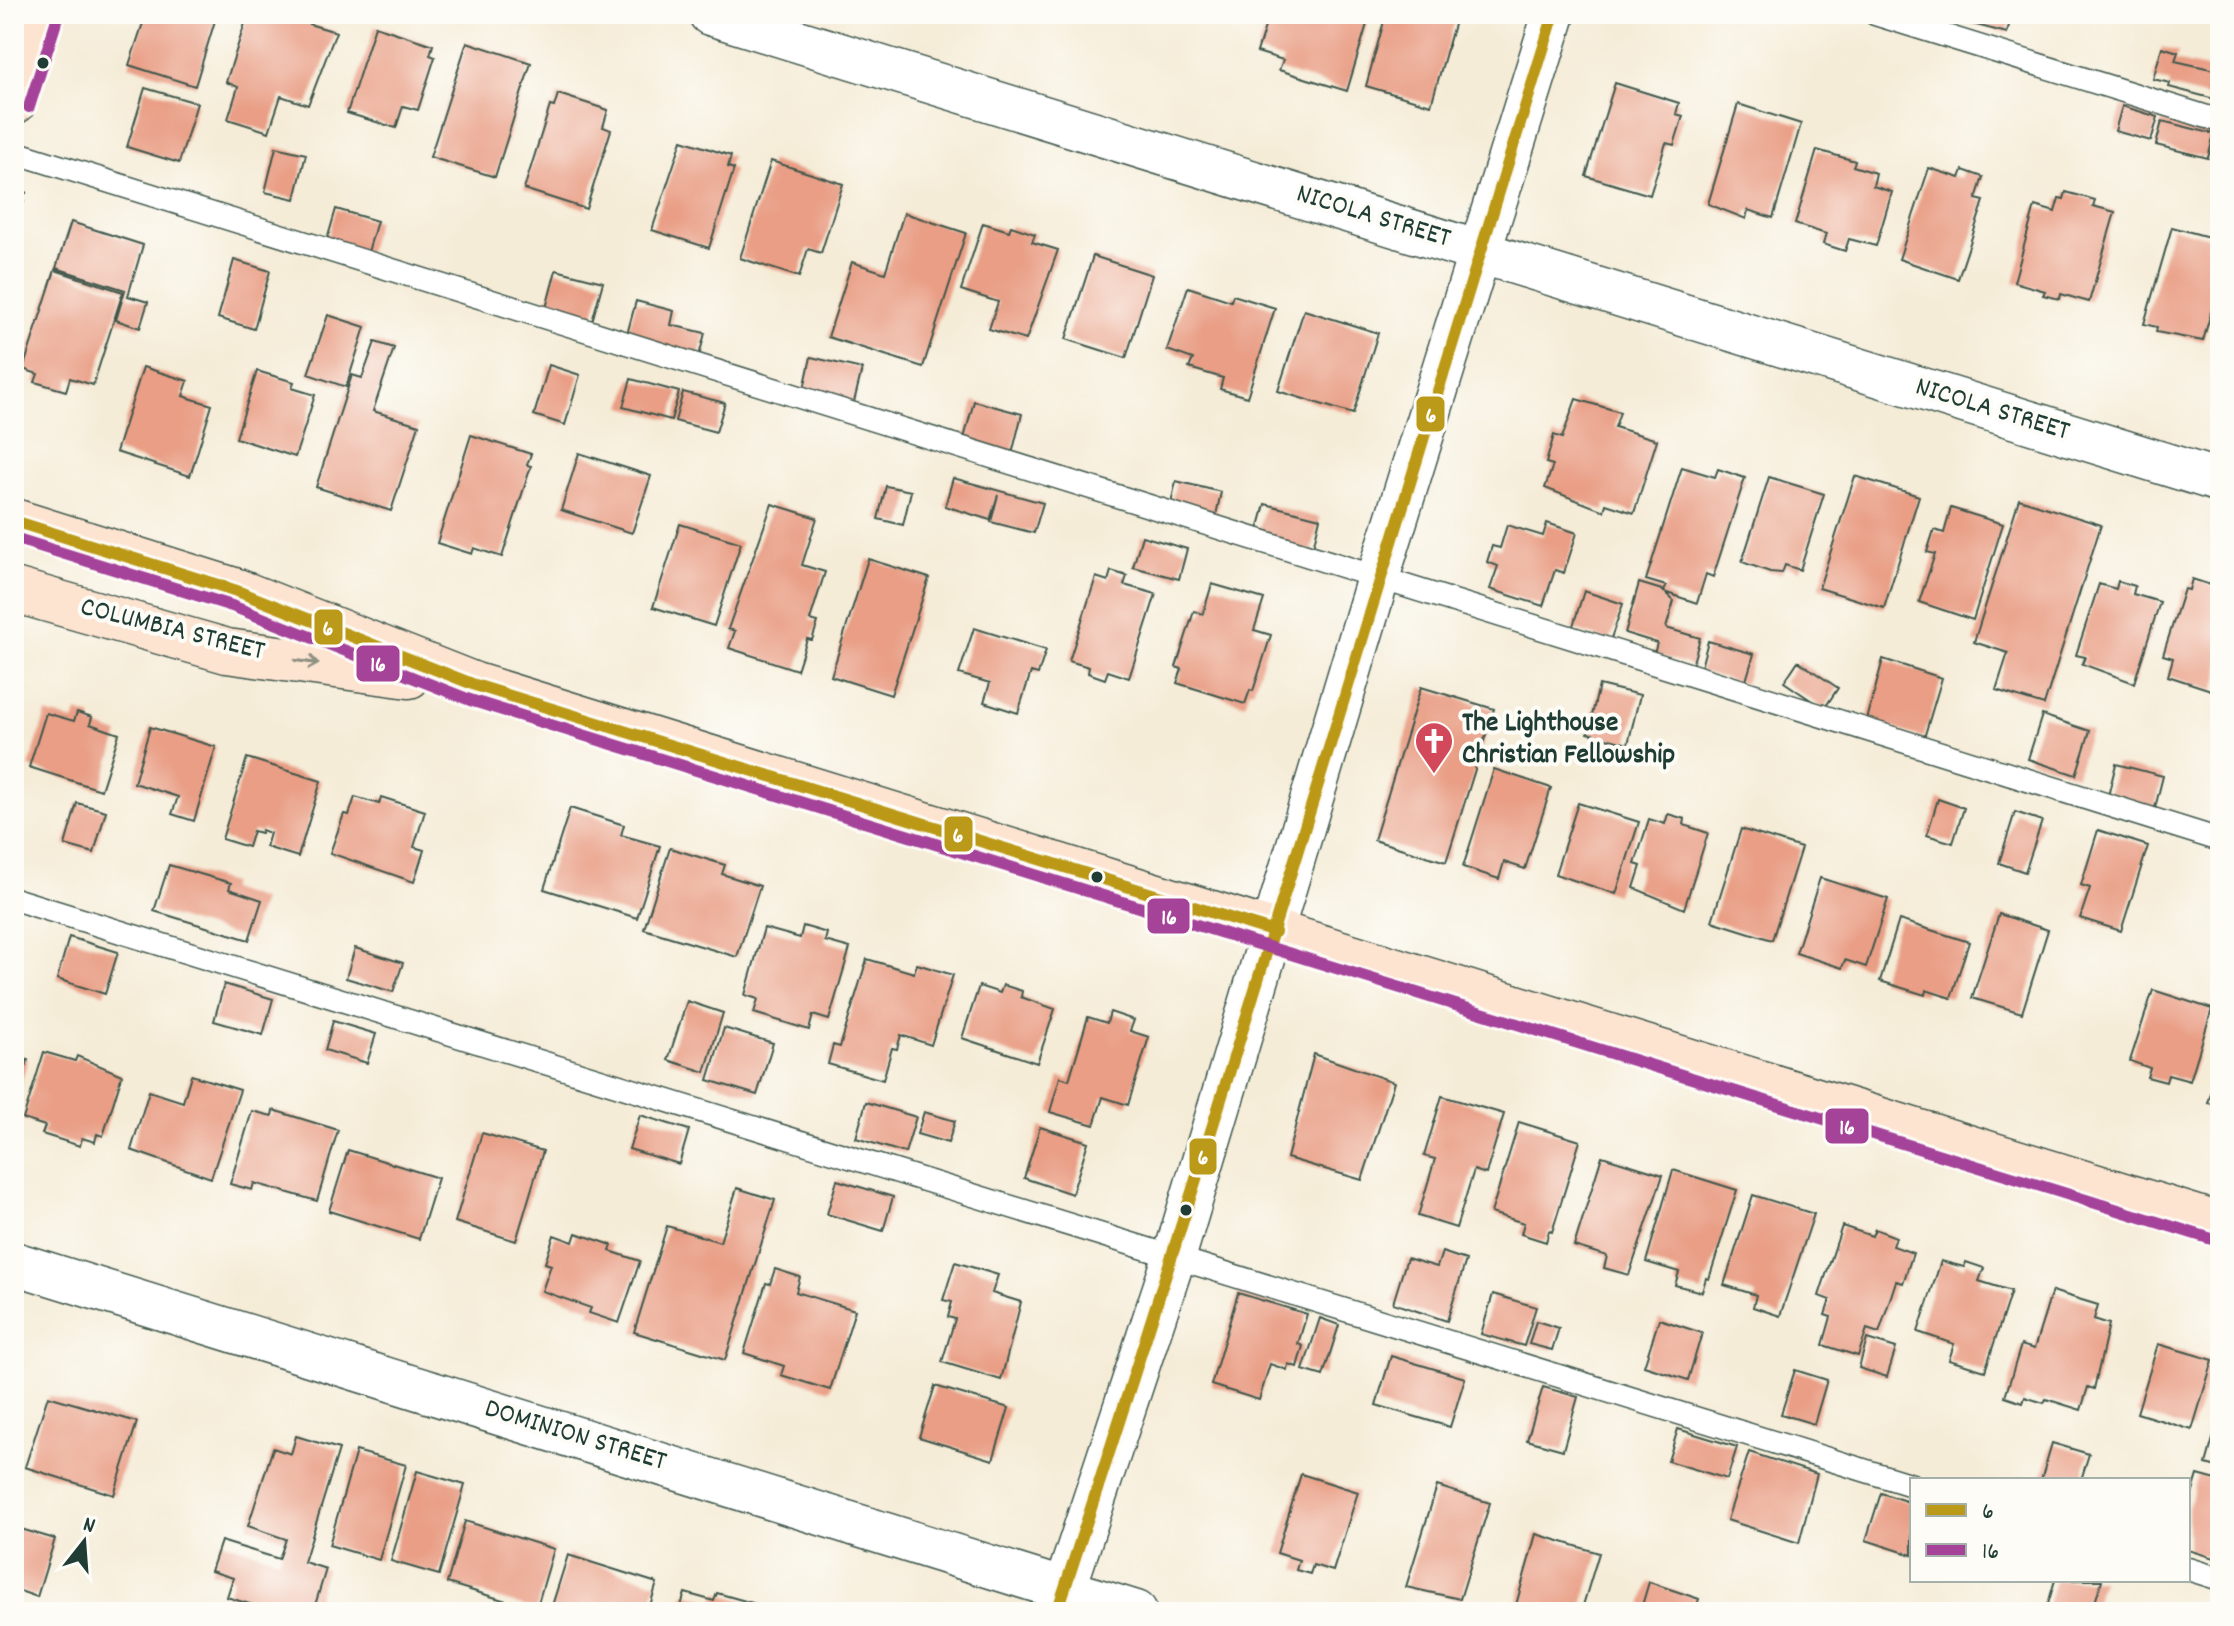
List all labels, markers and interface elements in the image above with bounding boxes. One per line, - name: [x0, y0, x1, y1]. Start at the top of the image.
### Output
- unlabelled marker: [35, 55, 51, 71]
- street label: NICOLA STREET: [1291, 176, 1455, 260]
- street label: NICOLA STREET: [1910, 369, 2074, 453]
- line badge: 6: [1415, 395, 1446, 433]
- text: 6: [1426, 402, 1437, 433]
- street label: COLUMBIA STREET: [76, 589, 268, 673]
- line badge: 6: [313, 608, 344, 646]
- text: 6: [323, 615, 334, 646]
- line badge: 16: [355, 644, 401, 683]
- text: 16: [370, 651, 386, 682]
- one-way arrow: [293, 655, 319, 670]
- place label: The Lighthouse Christian Fellowship: [1462, 705, 1675, 777]
- church icon: The Lighthouse Christian Fellowship: [1413, 720, 1455, 775]
- line badge: 6: [943, 815, 974, 853]
- text: 6: [953, 822, 964, 853]
- unlabelled marker: [1089, 869, 1105, 885]
- line badge: 16: [1146, 897, 1191, 935]
- text: 16: [1161, 904, 1177, 935]
- line badge: 16: [1824, 1107, 1870, 1145]
- text: 16: [1839, 1114, 1855, 1145]
- line badge: 6: [1188, 1137, 1218, 1176]
- text: 6: [1198, 1144, 1209, 1175]
- unlabelled marker: [1178, 1202, 1194, 1218]
- street label: DOMINION STREET: [479, 1390, 671, 1484]
- legend: [1910, 1478, 2190, 1582]
- text: 6: [1982, 1496, 1994, 1530]
- north arrow: [44, 1502, 124, 1582]
- text: N: [79, 1510, 99, 1543]
- text: 16: [1982, 1536, 1999, 1570]

